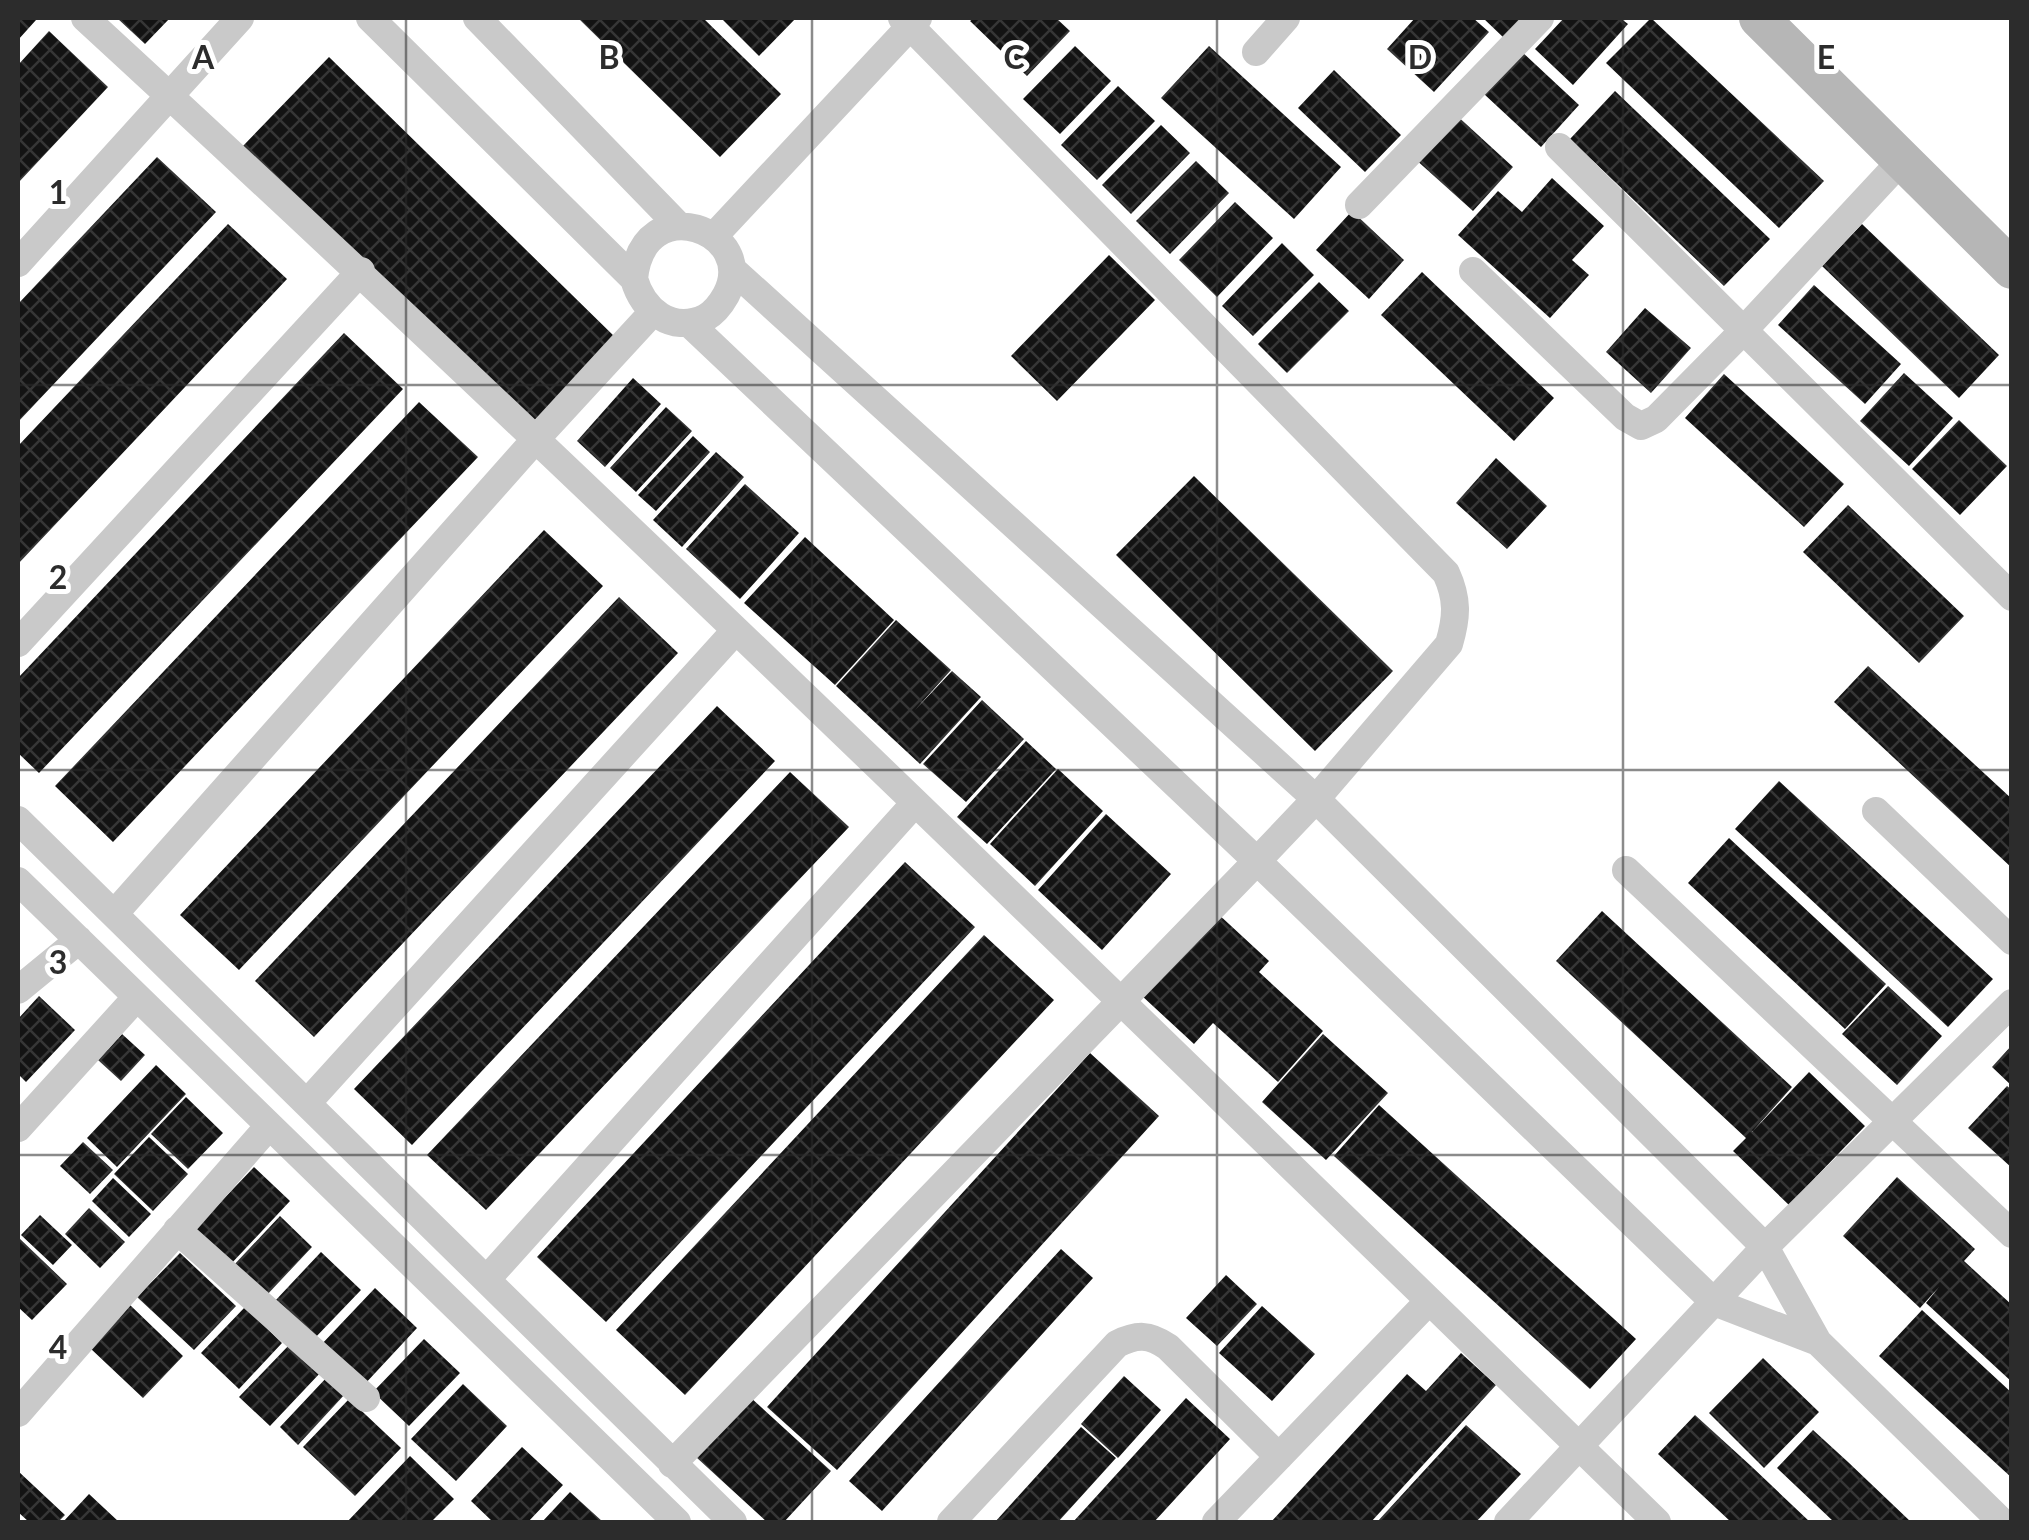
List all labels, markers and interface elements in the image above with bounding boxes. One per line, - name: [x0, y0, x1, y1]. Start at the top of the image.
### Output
- text: A: [191, 37, 215, 76]
- text: B: [598, 37, 620, 76]
- text: C: [1003, 37, 1025, 76]
- text: D: [1408, 37, 1432, 76]
- text: E: [1817, 37, 1835, 76]
- text: 1: [49, 172, 67, 211]
- text: 2: [49, 557, 67, 596]
- text: 3: [49, 942, 67, 981]
- text: 4: [49, 1327, 67, 1366]

